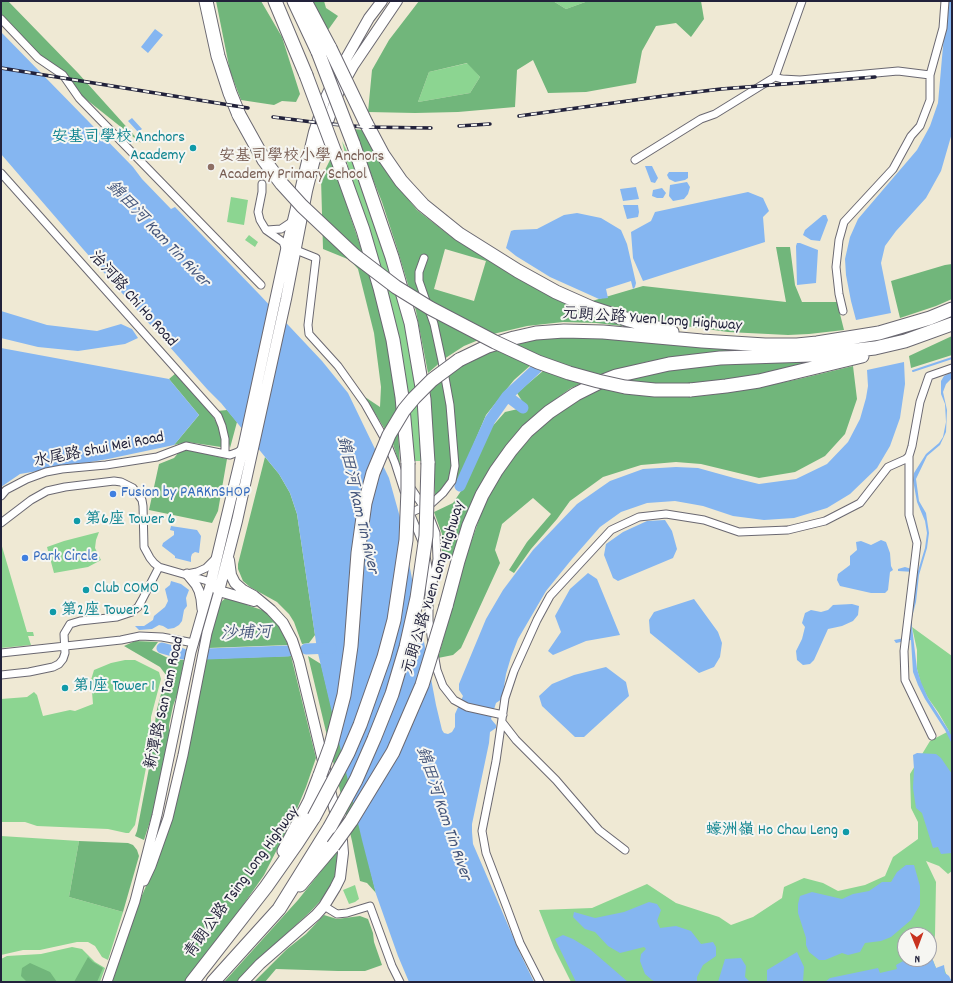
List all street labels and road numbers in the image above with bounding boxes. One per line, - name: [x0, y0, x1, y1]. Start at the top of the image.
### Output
- street label: 治河路 Chi Ho Road: [84, 248, 180, 352]
- street label: 元朗公路 Yuen Long Highway: [562, 305, 742, 337]
- street label: 水尾路 Shui Mei Road: [32, 429, 166, 473]
- street label: 元朗公路 Yuen Long Highway: [400, 499, 470, 677]
- street label: 新潭路 San Tam Road: [142, 635, 190, 771]
- street label: 青朗公路 Tsing Long Highway: [181, 803, 305, 963]

